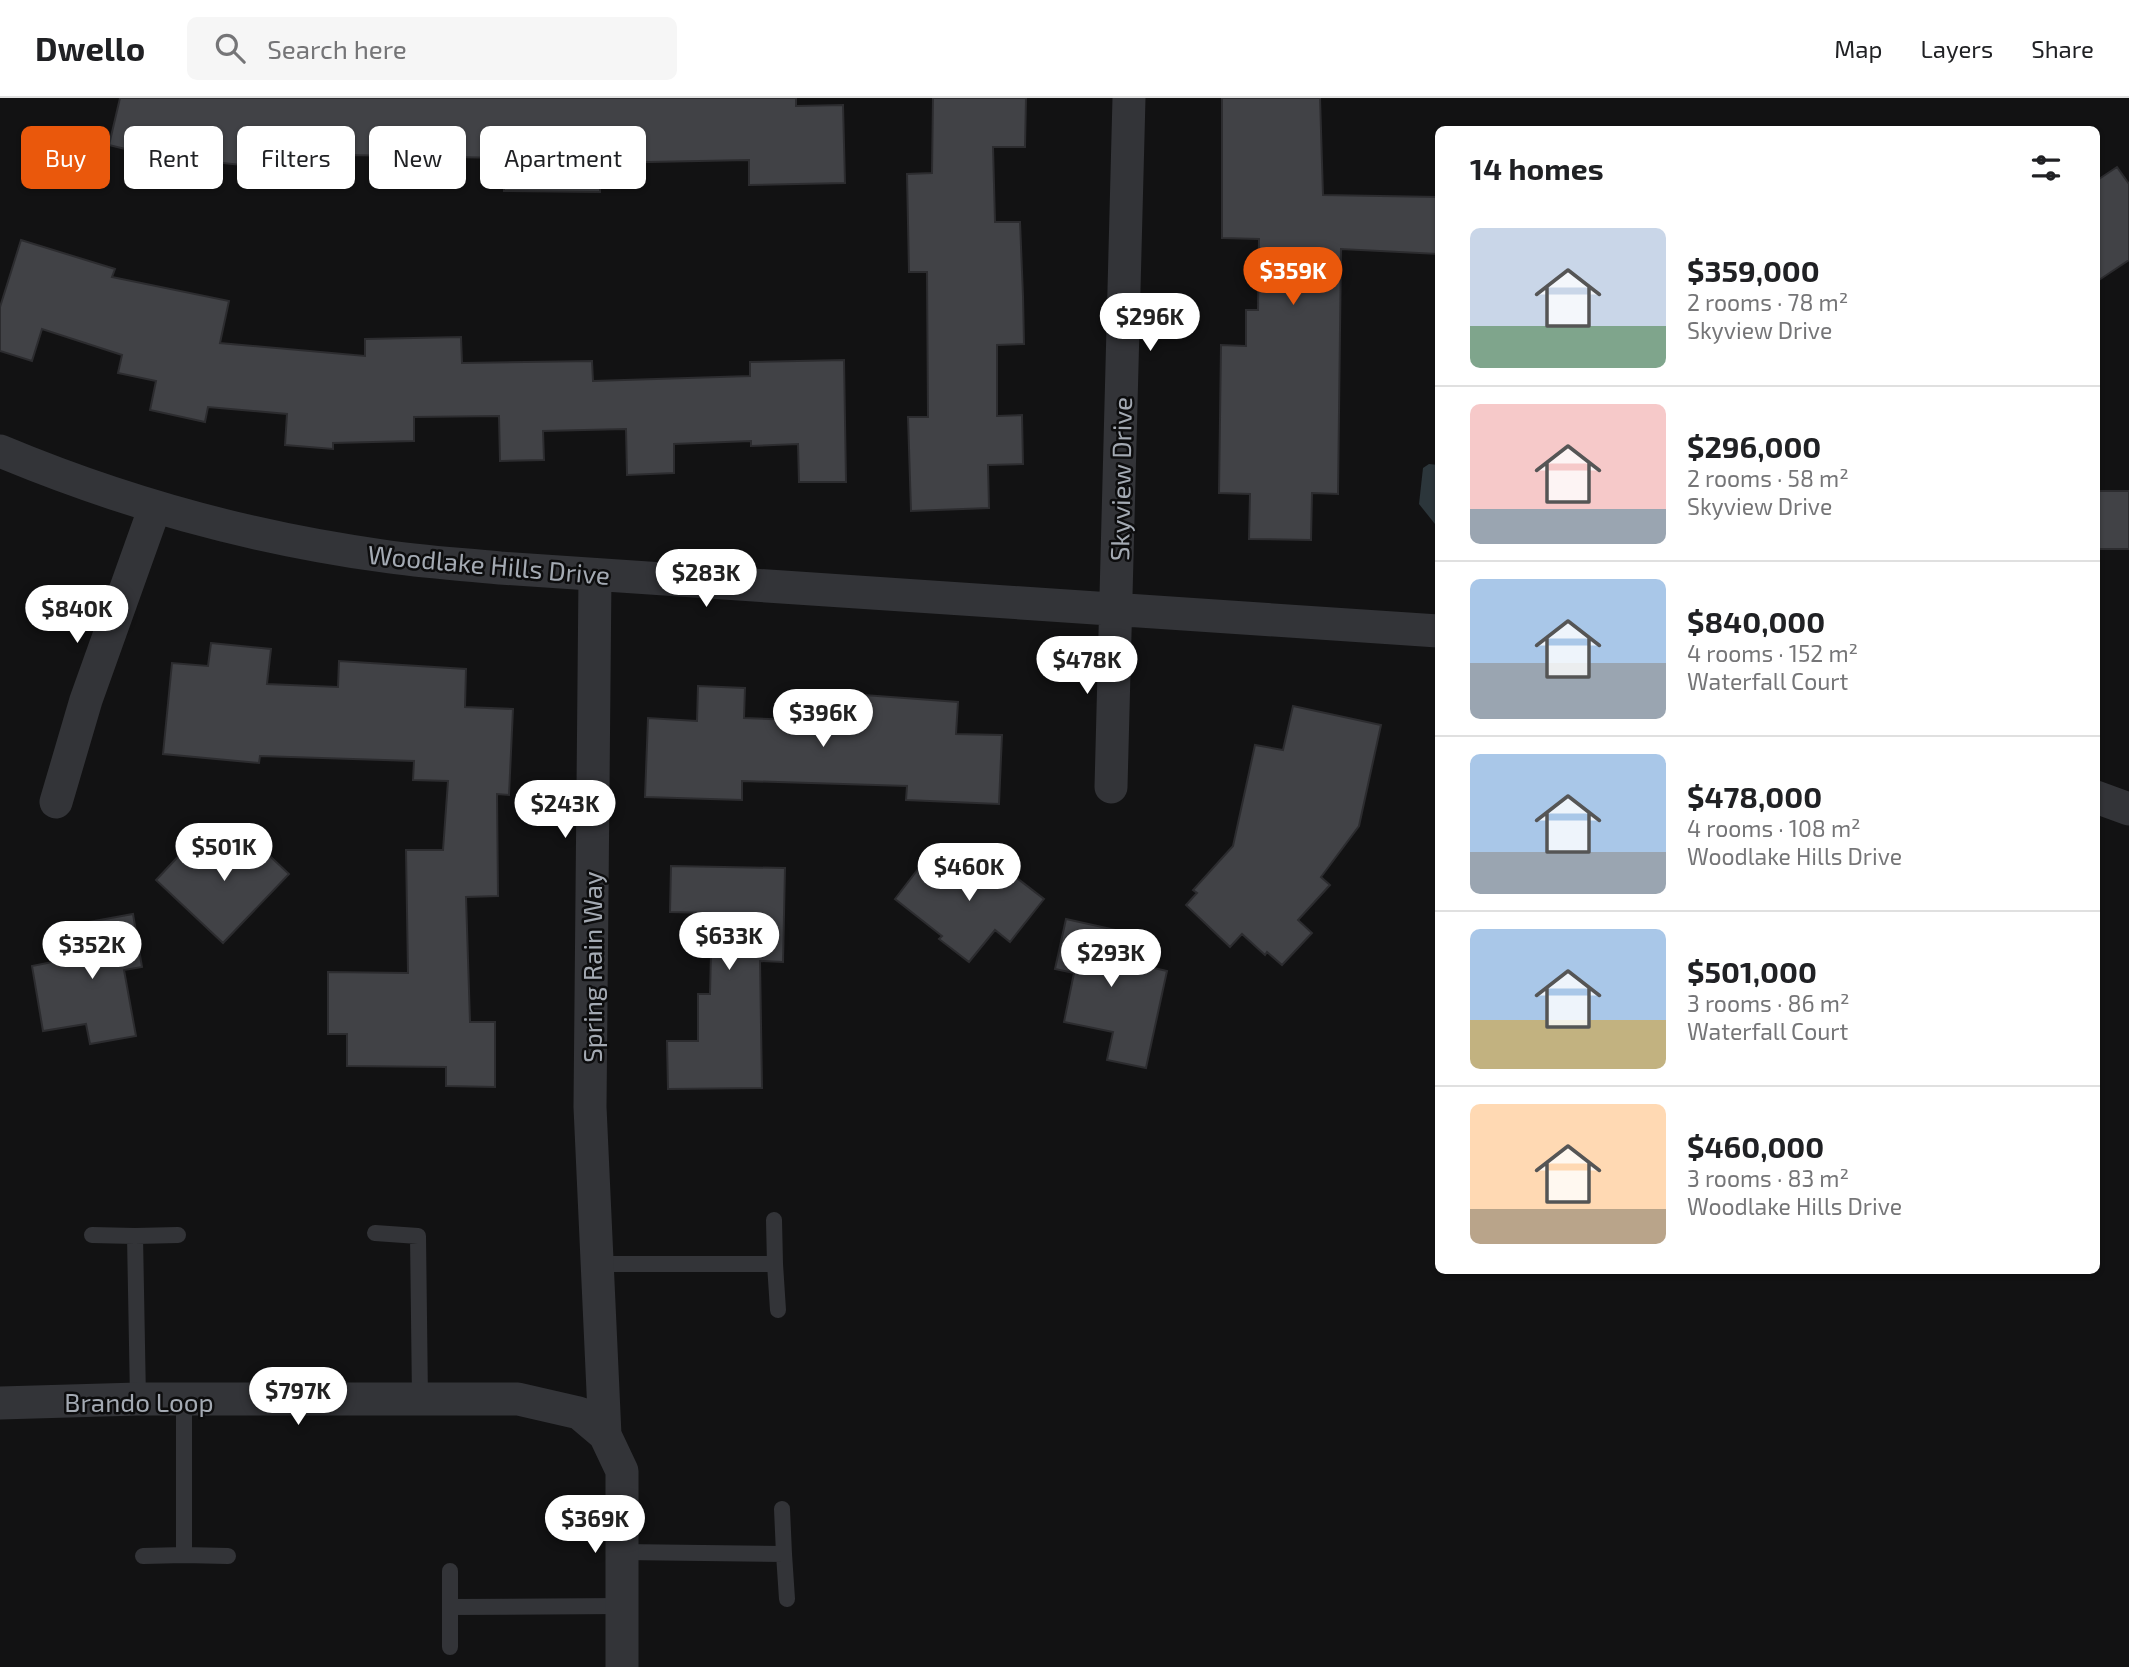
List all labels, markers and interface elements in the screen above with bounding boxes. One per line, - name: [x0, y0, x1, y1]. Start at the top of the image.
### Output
- search box: [187, 17, 677, 80]
- text: Dwello: [35, 28, 145, 68]
- icon: search: [211, 29, 249, 67]
- text: Search here: [267, 33, 407, 64]
- text: Map: [1834, 34, 1882, 63]
- text: Layers: [1920, 34, 1993, 63]
- text: Share: [2031, 34, 2094, 63]
- chip: Buy: [21, 126, 110, 189]
- chip: Rent: [124, 126, 223, 189]
- chip: Filters: [237, 126, 355, 189]
- chip: New: [369, 126, 466, 189]
- chip: Apartment: [480, 126, 646, 189]
- icon: filters: [2027, 149, 2065, 187]
- text: 14 homes: [1470, 150, 1604, 186]
- pin: $359K: [1244, 248, 1342, 307]
- text: $359,000: [1687, 252, 1820, 288]
- text: $359K: [1259, 256, 1327, 284]
- icon: home: [1526, 256, 1610, 340]
- text: 2 rooms · 78 m²: [1687, 288, 1848, 316]
- pin: $296K: [1101, 294, 1199, 353]
- text: $296K: [1116, 302, 1184, 330]
- text: Skyview Drive: [1687, 316, 1832, 344]
- street label: Skyview Drive: [1103, 397, 1137, 561]
- text: $296,000: [1687, 428, 1821, 464]
- icon: home: [1526, 432, 1610, 516]
- text: 2 rooms · 58 m²: [1687, 464, 1849, 492]
- text: Skyview Drive: [1687, 492, 1832, 520]
- street label: Woodlake Hills Drive: [367, 538, 611, 590]
- pin: $283K: [657, 550, 755, 609]
- text: $283K: [672, 558, 740, 586]
- pin: $840K: [28, 586, 126, 645]
- text: $840K: [41, 594, 113, 622]
- text: $840,000: [1687, 603, 1825, 639]
- icon: home: [1526, 607, 1610, 691]
- pin: $478K: [1038, 636, 1136, 696]
- text: 4 rooms · 152 m²: [1687, 639, 1858, 667]
- text: $478K: [1052, 645, 1122, 673]
- text: Waterfall Court: [1687, 667, 1848, 695]
- pin: $396K: [774, 690, 872, 749]
- text: $396K: [789, 698, 857, 726]
- text: $478,000: [1687, 778, 1822, 814]
- pin: $243K: [516, 780, 614, 840]
- icon: home: [1526, 782, 1610, 866]
- text: $243K: [531, 789, 599, 817]
- text: 4 rooms · 108 m²: [1687, 814, 1861, 842]
- pin: $501K: [175, 824, 273, 883]
- text: $501K: [191, 832, 257, 860]
- text: Woodlake Hills Drive: [1687, 842, 1902, 870]
- pin: $460K: [920, 844, 1018, 903]
- text: $460K: [934, 852, 1004, 880]
- street label: Spring Rain Way: [576, 871, 607, 1063]
- pin: $633K: [680, 912, 778, 972]
- text: $633K: [695, 921, 763, 949]
- pin: $352K: [43, 922, 141, 981]
- text: $352K: [58, 930, 126, 958]
- pin: $293K: [1062, 930, 1160, 989]
- text: $293K: [1077, 938, 1145, 966]
- text: $501,000: [1687, 953, 1817, 989]
- icon: home: [1526, 957, 1610, 1041]
- text: 3 rooms · 86 m²: [1687, 989, 1849, 1017]
- text: Waterfall Court: [1687, 1017, 1848, 1045]
- text: $460,000: [1687, 1128, 1824, 1164]
- icon: home: [1526, 1132, 1610, 1216]
- text: 3 rooms · 83 m²: [1687, 1164, 1849, 1192]
- text: Woodlake Hills Drive: [1687, 1192, 1902, 1220]
- pin: $797K: [249, 1368, 347, 1427]
- text: $797K: [265, 1376, 331, 1404]
- street label: Brando Loop: [64, 1386, 214, 1417]
- pin: $369K: [546, 1496, 644, 1555]
- text: $369K: [561, 1504, 629, 1532]

